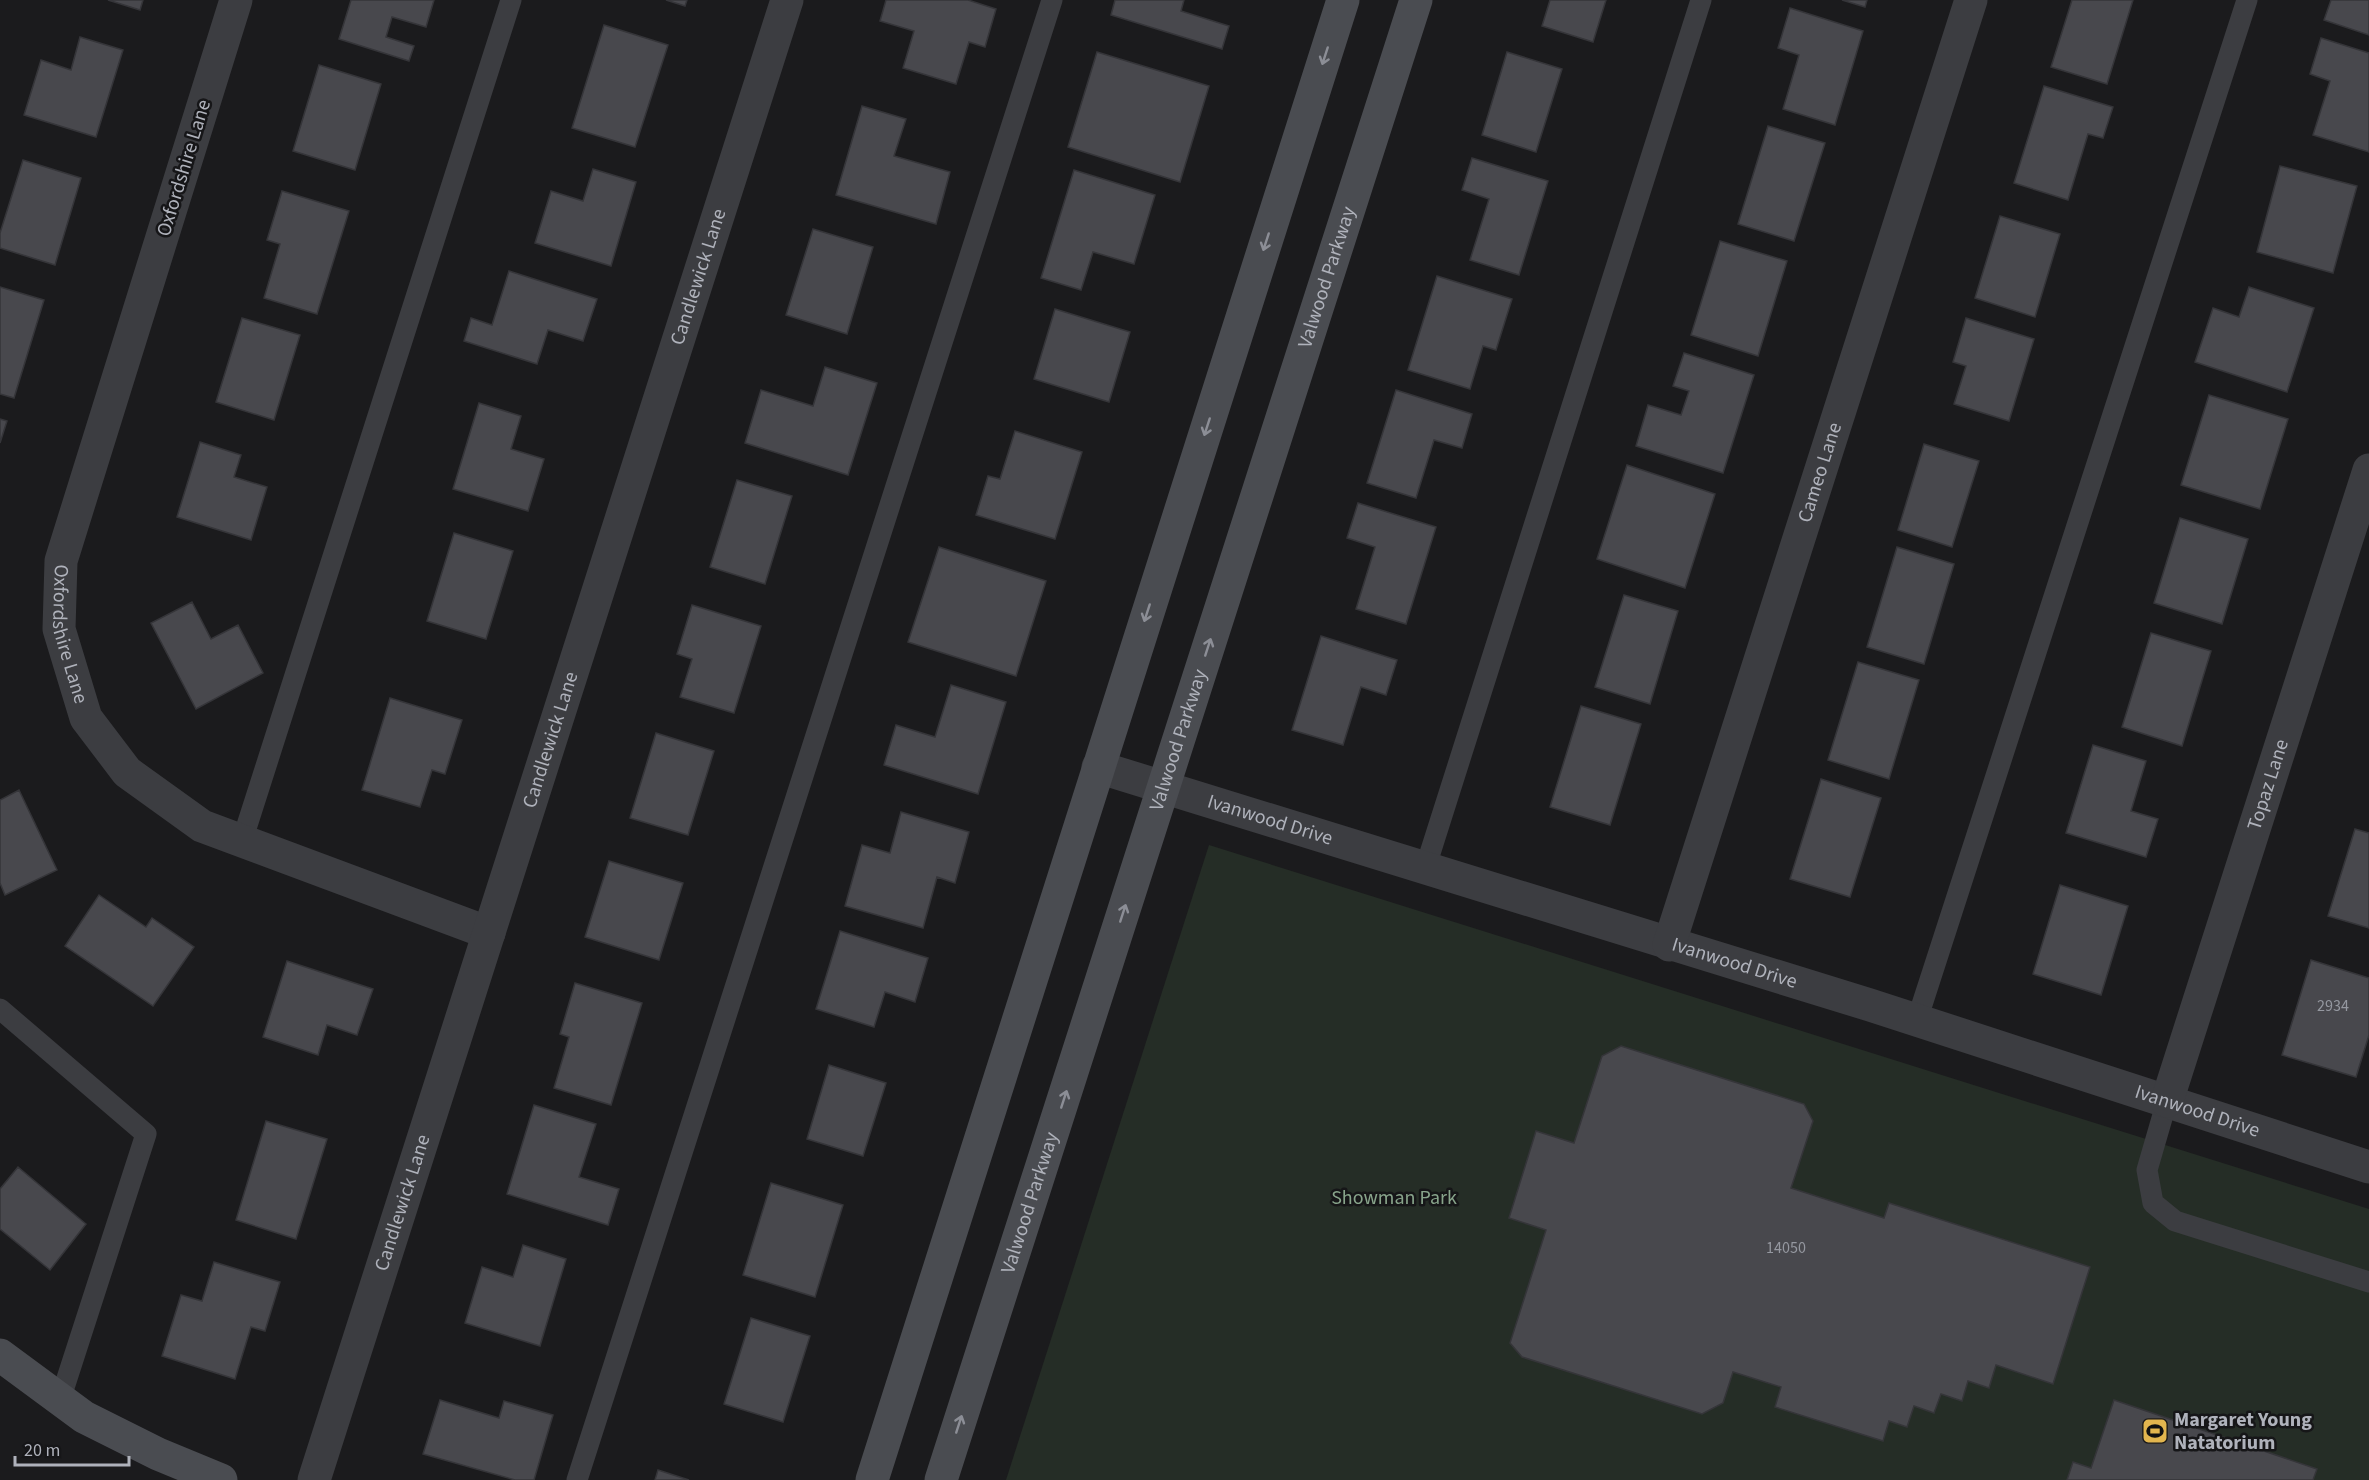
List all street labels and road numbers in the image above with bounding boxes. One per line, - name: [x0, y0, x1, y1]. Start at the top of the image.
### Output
- street label: Oxfordshire Lane: [150, 96, 218, 240]
- street label: Valwood Parkway: [1291, 202, 1363, 352]
- street label: Candlewick Lane: [664, 205, 733, 349]
- street label: Cameo Lane: [1791, 419, 1849, 526]
- street label: Oxfordshire Lane: [45, 564, 95, 707]
- street label: Valwood Parkway: [1143, 665, 1214, 815]
- street label: Candlewick Lane: [516, 668, 585, 812]
- street label: Topaz Lane: [2241, 736, 2296, 834]
- street label: Ivanwood Drive: [1204, 788, 1336, 853]
- street label: Ivanwood Drive: [1668, 931, 1801, 996]
- street label: Ivanwood Drive: [2131, 1078, 2263, 1145]
- street label: Valwood Parkway: [994, 1128, 1066, 1277]
- street label: Candlewick Lane: [368, 1131, 438, 1275]

